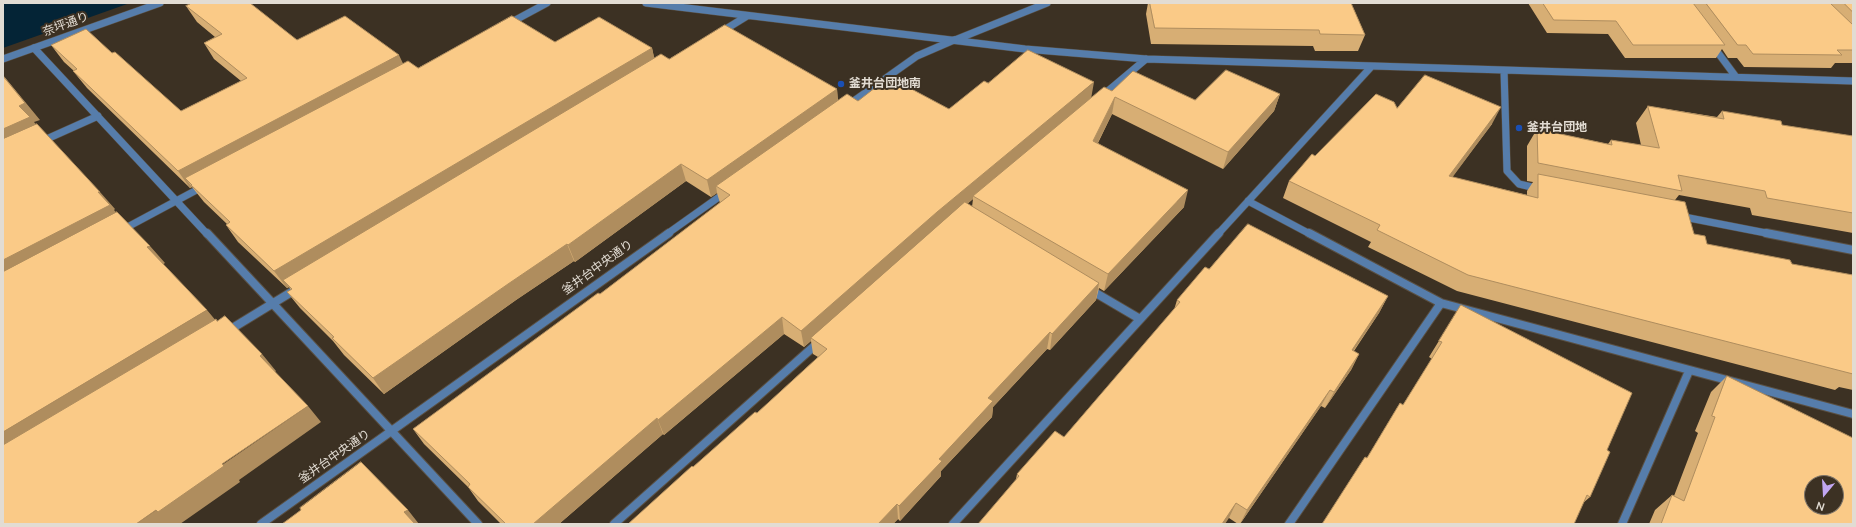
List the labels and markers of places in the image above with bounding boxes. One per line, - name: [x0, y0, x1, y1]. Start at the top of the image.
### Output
- place label: 釜井台団地南: [849, 77, 921, 91]
- marker: 釜井台団地南: [836, 79, 846, 89]
- place label: 釜井台団地: [1527, 121, 1587, 135]
- marker: 釜井台団地: [1514, 123, 1524, 133]

